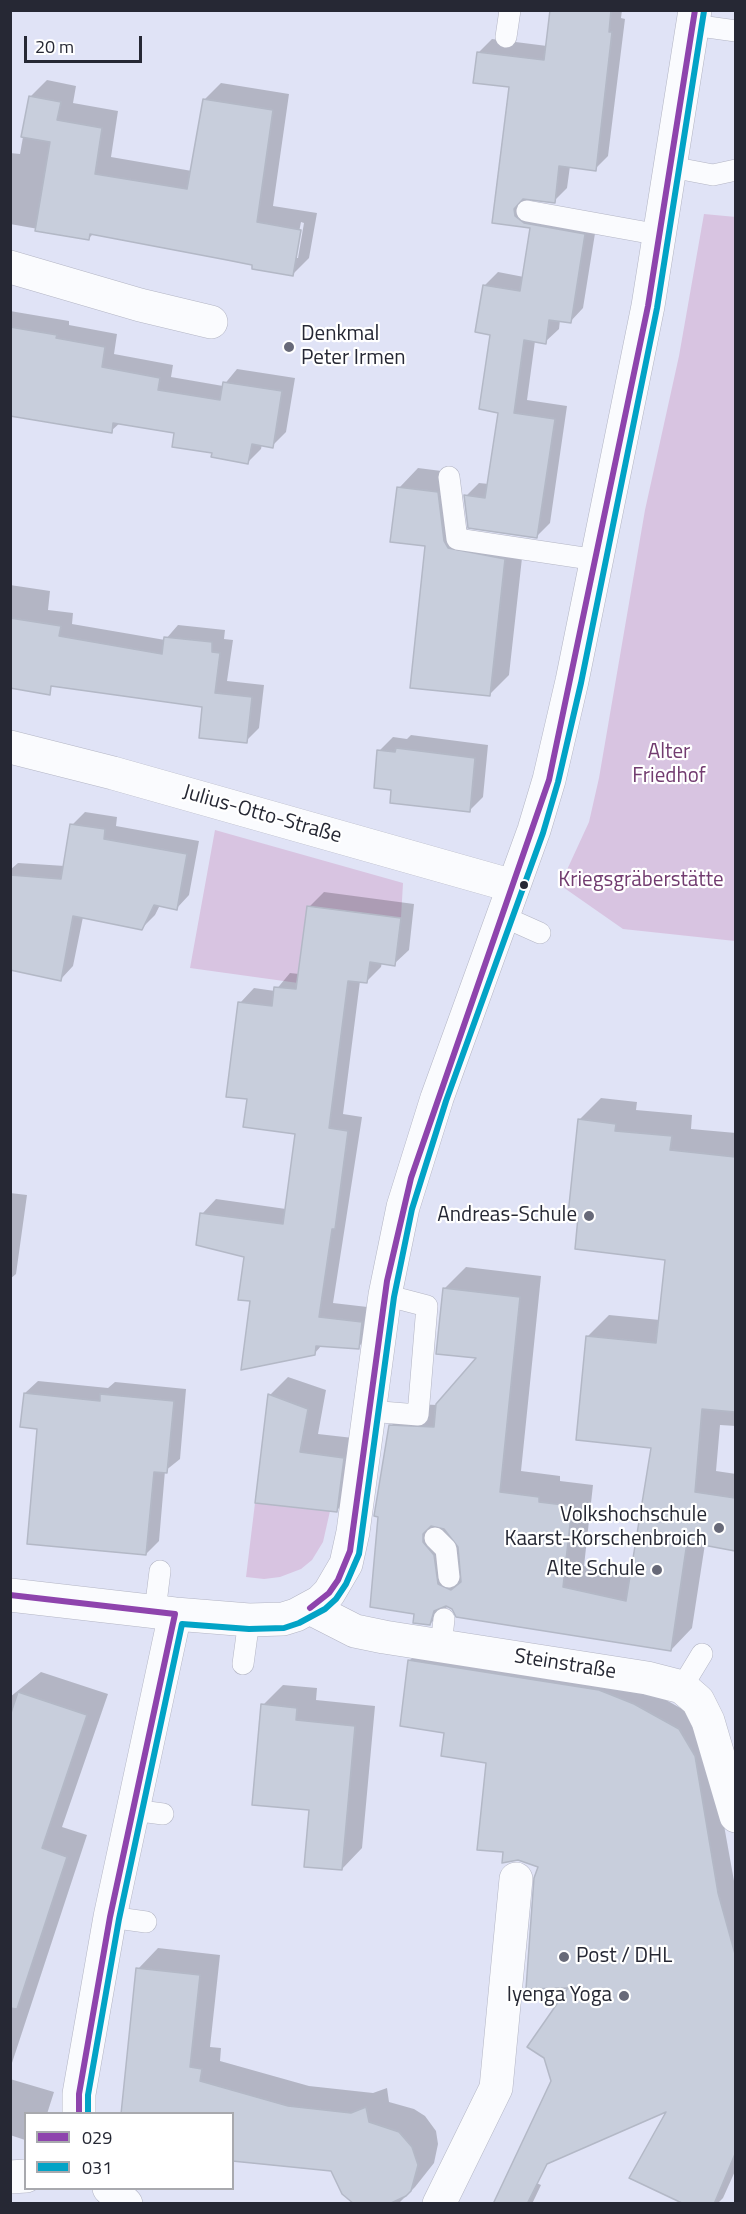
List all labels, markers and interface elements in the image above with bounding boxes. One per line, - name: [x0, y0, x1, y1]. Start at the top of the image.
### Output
- scale bar: [27, 24, 146, 62]
- text: 20 m: [35, 33, 74, 60]
- place label: Denkmal Peter Irmen: [301, 322, 406, 372]
- marker: Denkmal Peter Irmen: [282, 340, 296, 354]
- park label: Alter Friedhof: [632, 740, 706, 790]
- street label: Julius-Otto-Straße: [180, 780, 344, 850]
- park label: Kriegsgräberstätte: [558, 868, 724, 894]
- unlabelled marker: [518, 879, 530, 891]
- place label: Andreas-Schule: [437, 1203, 577, 1229]
- marker: Andreas-Schule: [582, 1209, 596, 1223]
- place label: Volkshochschule Kaarst-Korschenbroich: [505, 1503, 707, 1553]
- marker: Volkshochschule Kaarst-Korschenbroich: [712, 1521, 726, 1535]
- place label: Alte Schule: [547, 1557, 645, 1583]
- marker: Alte Schule: [650, 1563, 664, 1577]
- street label: Steinstraße: [512, 1645, 618, 1685]
- place label: Post / DHL: [576, 1944, 672, 1970]
- marker: Post / DHL: [557, 1950, 571, 1964]
- place label: Iyenga Yoga: [507, 1983, 612, 2009]
- marker: Iyenga Yoga: [617, 1989, 631, 2003]
- legend: [24, 2112, 234, 2190]
- text: 029: [82, 2124, 112, 2151]
- text: 031: [82, 2154, 112, 2181]

